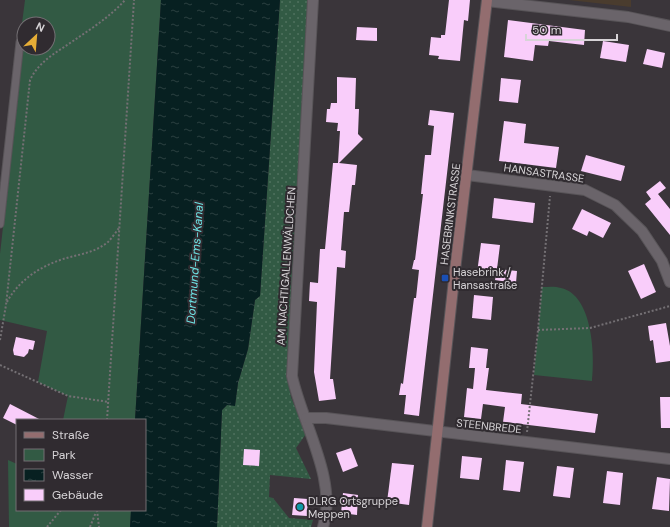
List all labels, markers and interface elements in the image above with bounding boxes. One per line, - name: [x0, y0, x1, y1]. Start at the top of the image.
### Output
- north arrow: [16, 16, 56, 56]
- scale bar: [526, 16, 617, 42]
- text: N: [34, 19, 47, 35]
- text: 50 m: [532, 22, 561, 38]
- street label: HANSASTRASSE: [503, 160, 585, 186]
- street label: HASEBRINKSTRASSE: [437, 162, 463, 266]
- street label: AM NACHTIGALLENWÄLDCHEN: [273, 186, 299, 346]
- water label: Dortmund-Ems-Kanal: [183, 201, 207, 324]
- place label: Hasebrink / Hansastraße: [453, 265, 517, 292]
- marker: Hasebrink / Hansastraße: [440, 273, 450, 283]
- street label: STEENBREDE: [456, 416, 522, 436]
- legend: [16, 419, 146, 511]
- text: Straße: [52, 427, 89, 443]
- text: Park: [52, 447, 76, 463]
- text: Wasser: [52, 467, 93, 483]
- text: Gebäude: [52, 487, 103, 503]
- place label: DLRG Ortsgruppe Meppen: [308, 494, 398, 521]
- marker: DLRG Ortsgruppe Meppen: [295, 502, 305, 512]

